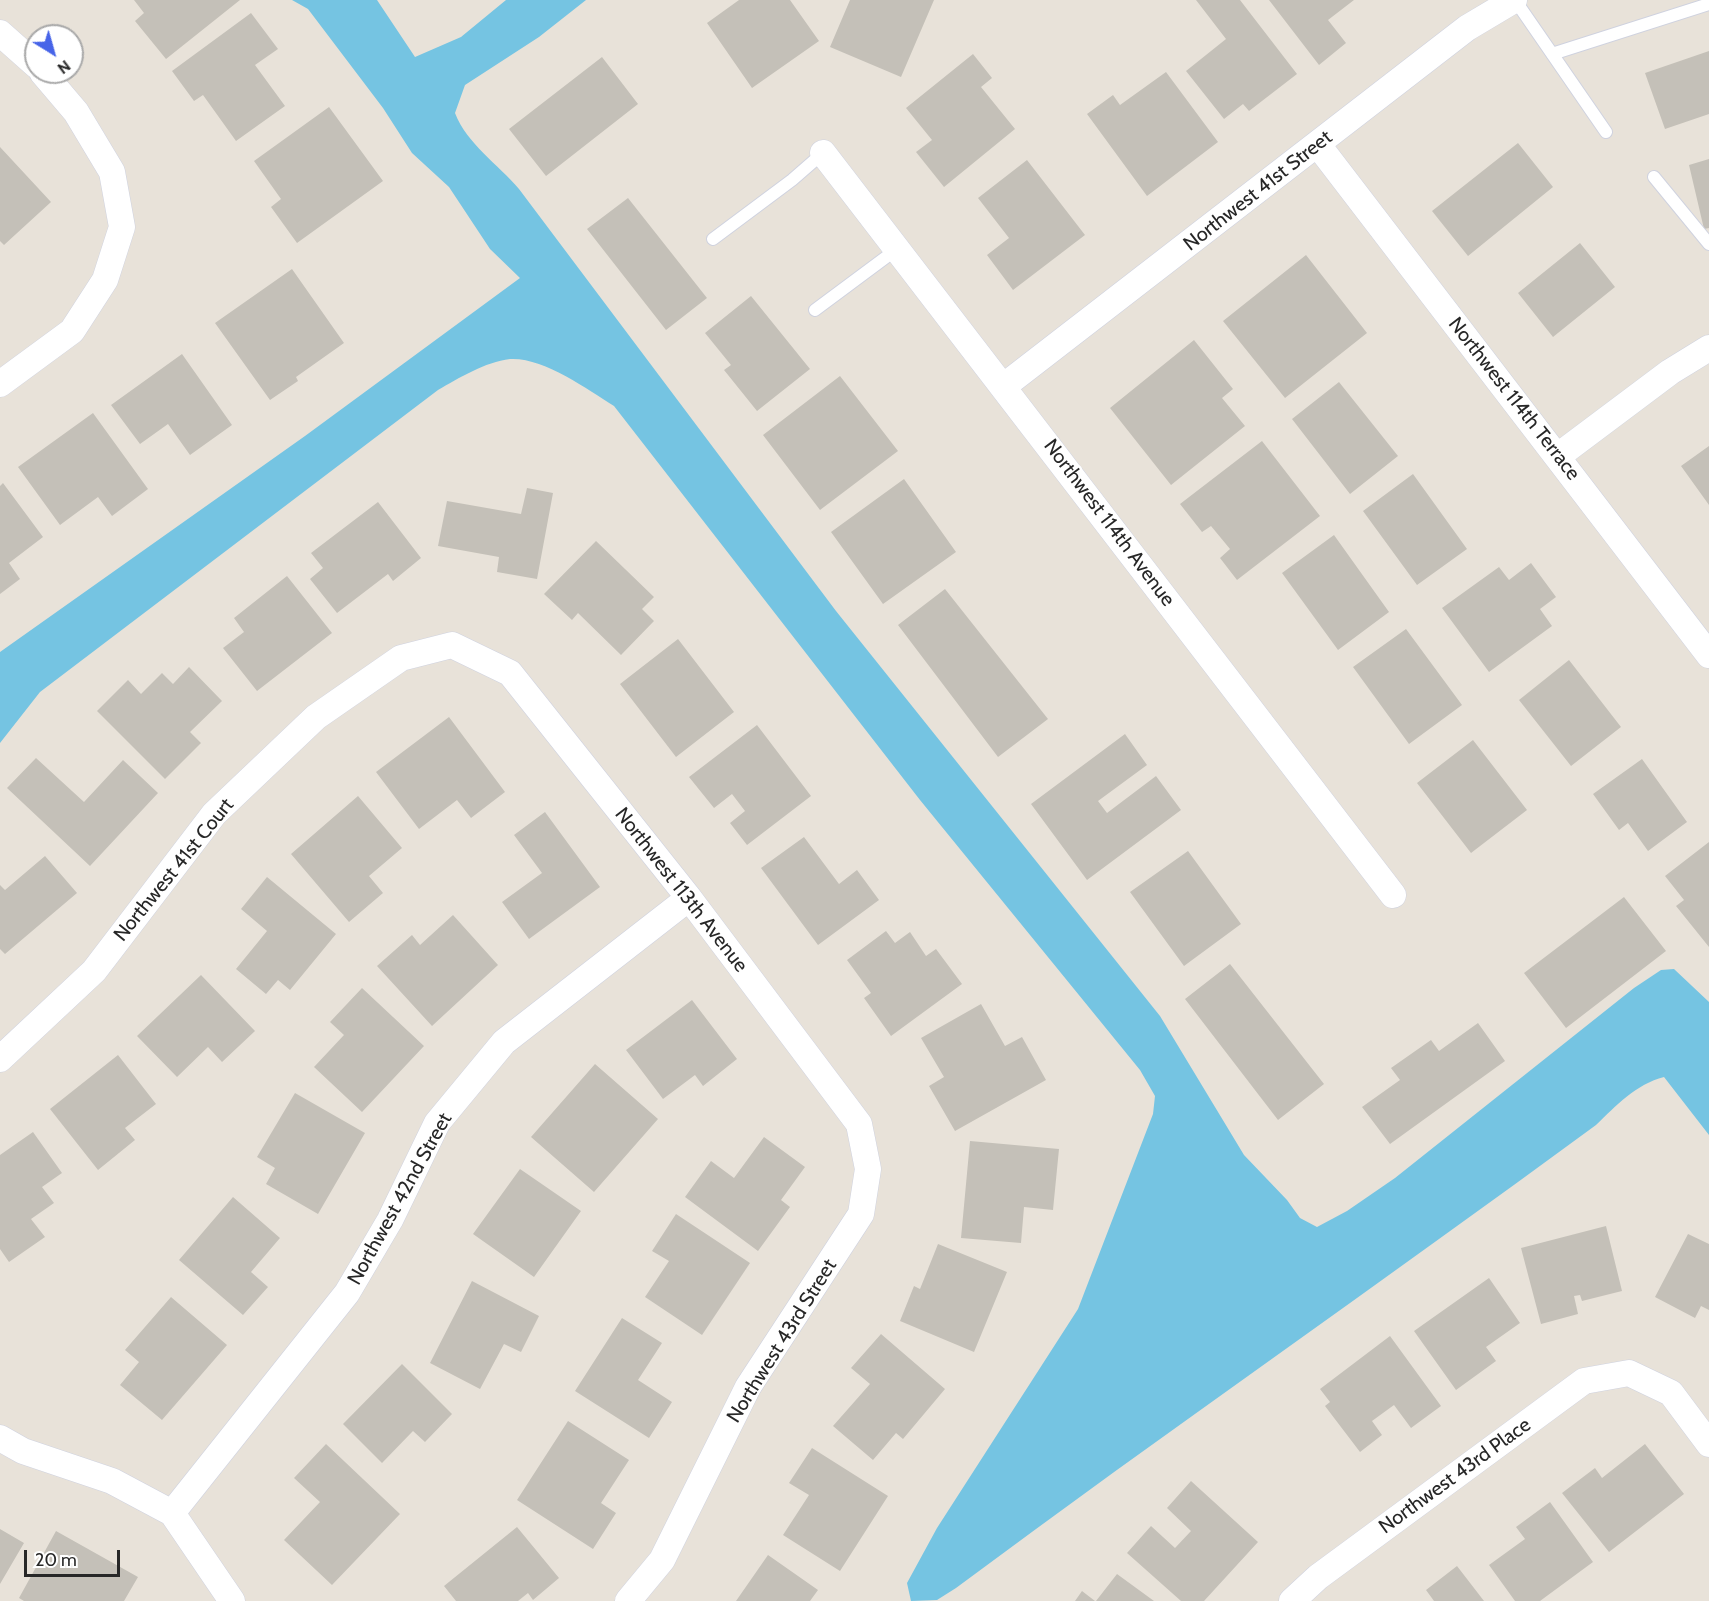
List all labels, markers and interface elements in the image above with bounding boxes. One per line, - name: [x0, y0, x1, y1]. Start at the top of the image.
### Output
- north arrow: [24, 24, 84, 84]
- text: N: [54, 56, 74, 78]
- street label: Northwest 41st Street: [1179, 126, 1337, 256]
- street label: Northwest 114th Terrace: [1443, 313, 1585, 485]
- street label: Northwest 114th Avenue: [1038, 435, 1180, 611]
- street label: Northwest 41st Court: [109, 794, 239, 946]
- street label: Northwest 113th Avenue: [609, 803, 753, 977]
- street label: Northwest 42nd Street: [343, 1109, 457, 1289]
- street label: Northwest 43rd Street: [722, 1255, 842, 1427]
- street label: Northwest 43rd Place: [1374, 1413, 1536, 1539]
- scale bar: [27, 1538, 123, 1576]
- text: 20 m: [35, 1549, 77, 1571]

